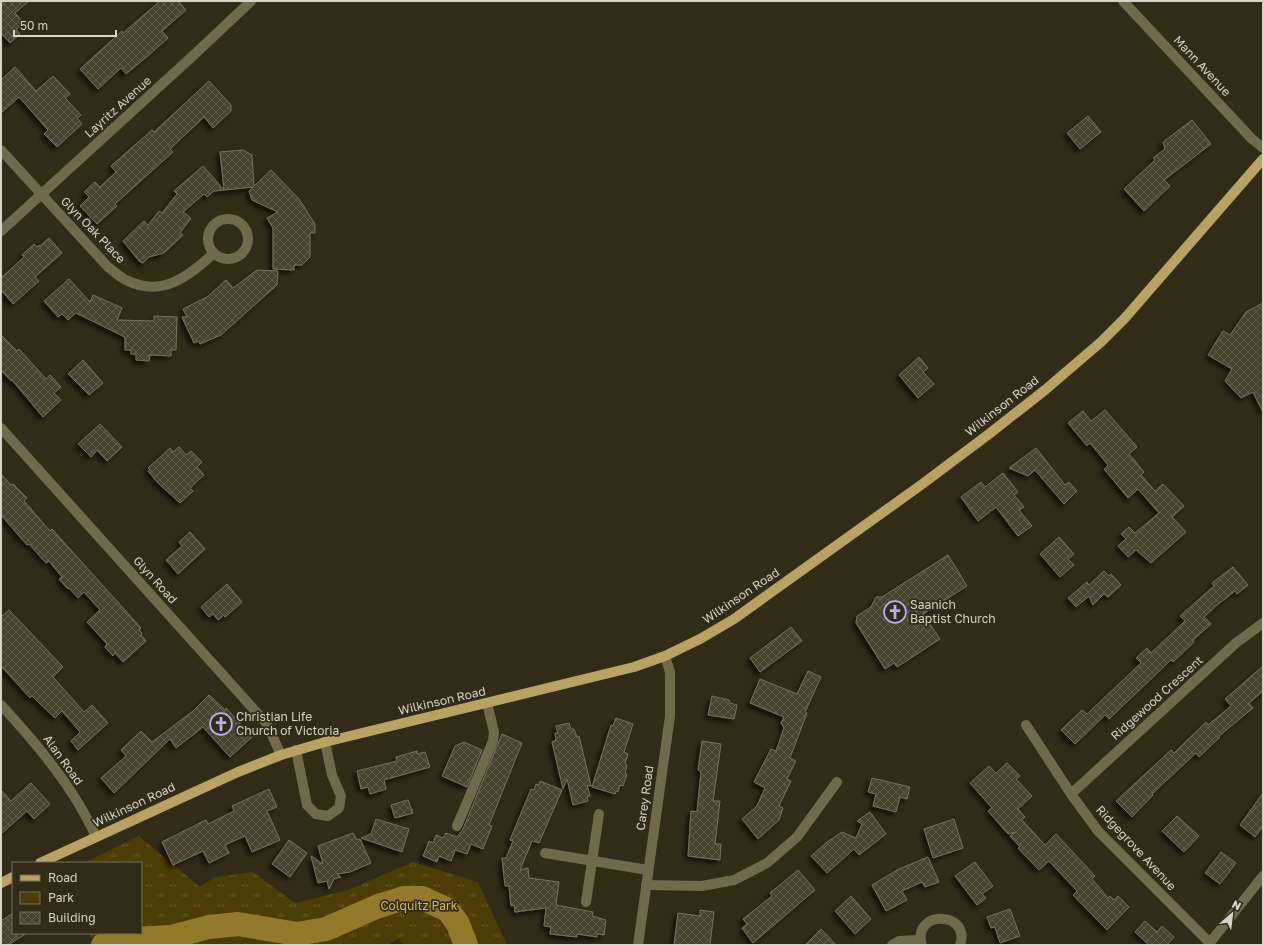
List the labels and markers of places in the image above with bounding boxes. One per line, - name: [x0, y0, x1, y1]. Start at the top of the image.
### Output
- place label: Saanich Baptist Church: [910, 597, 996, 626]
- church icon: Saanich Baptist Church: [882, 599, 908, 625]
- place label: Christian Life Church of Victoria: [236, 709, 339, 738]
- church icon: Christian Life Church of Victoria: [208, 711, 234, 737]

